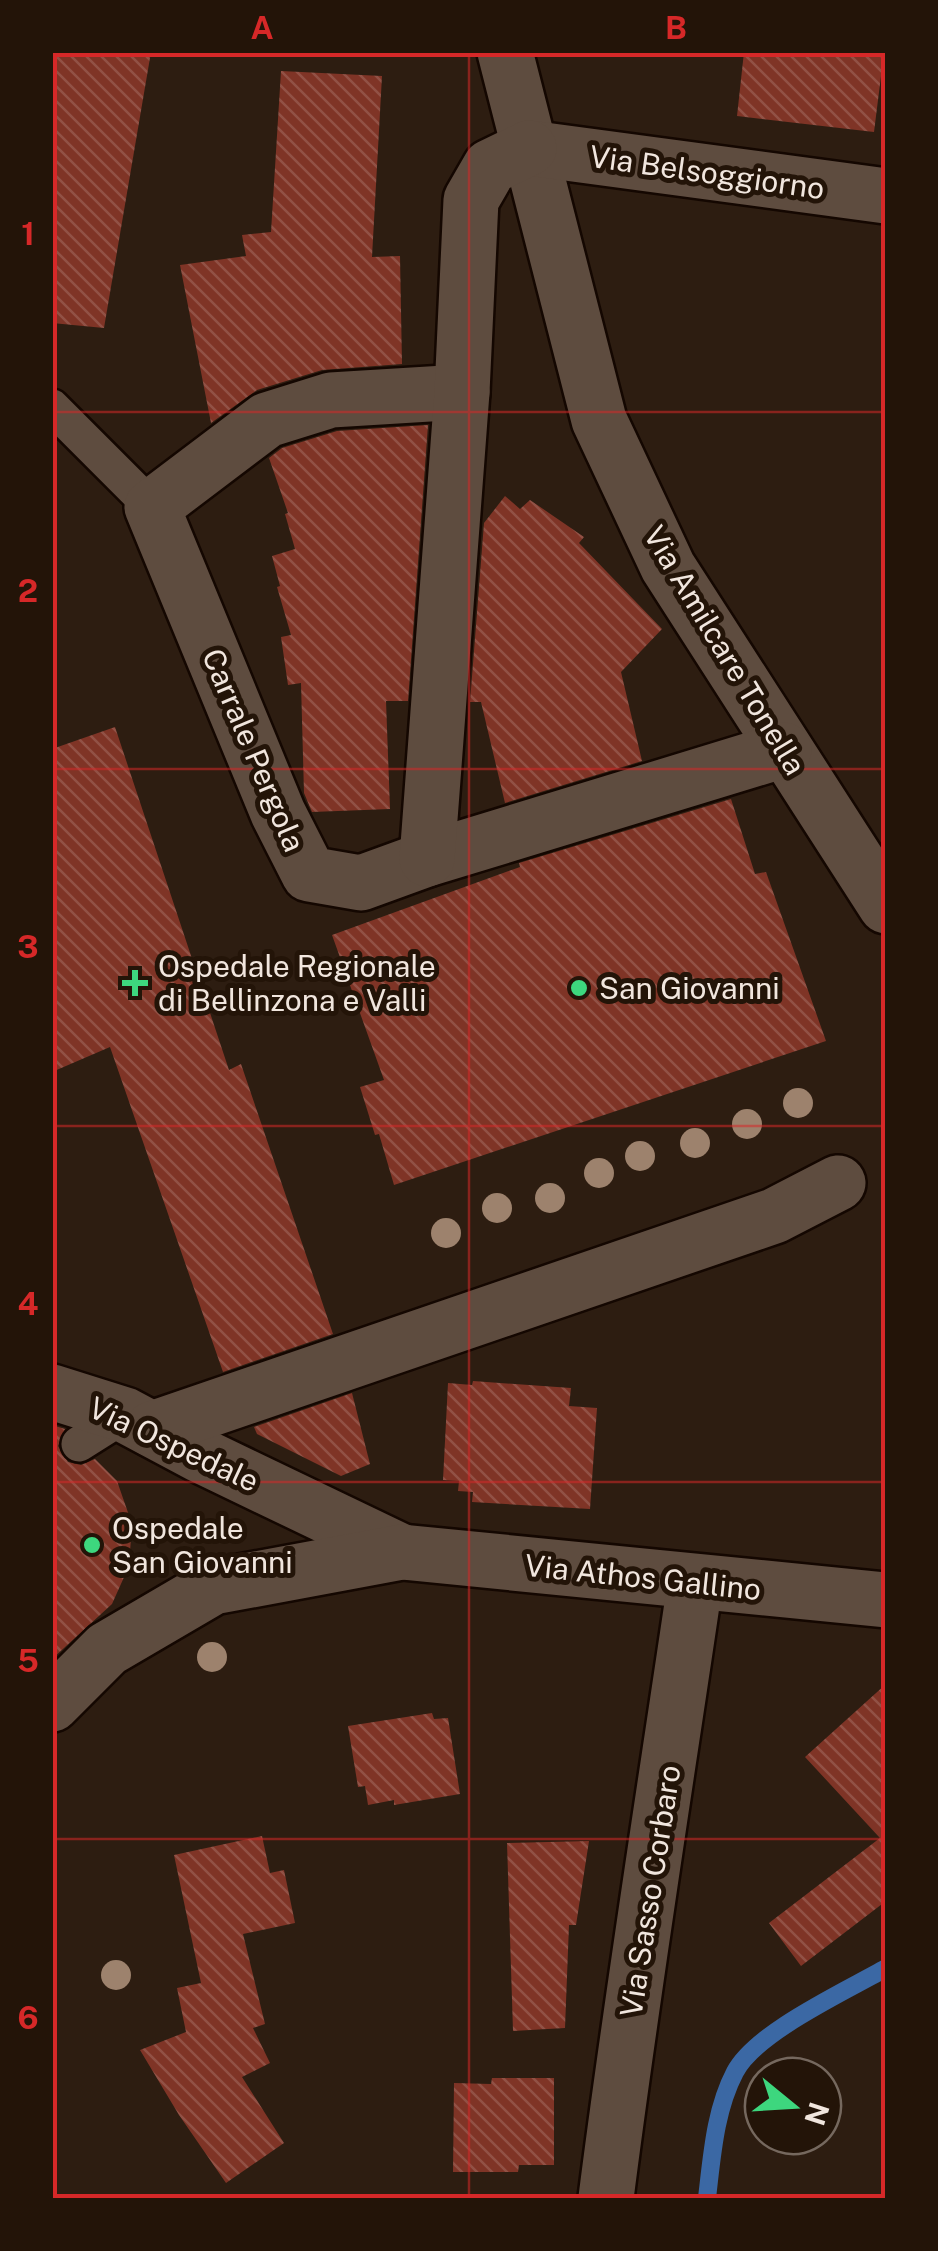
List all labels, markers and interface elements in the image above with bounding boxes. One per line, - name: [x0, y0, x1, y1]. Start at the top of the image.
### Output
- text: A: [250, 9, 274, 46]
- text: B: [665, 9, 687, 46]
- street label: Via Belsoggiorno: [587, 138, 827, 206]
- text: 1: [21, 215, 35, 252]
- street label: Via Amilcare Tonella: [636, 519, 814, 781]
- text: 2: [18, 572, 38, 609]
- street label: Carrale Pergola: [195, 643, 313, 857]
- text: 3: [17, 928, 39, 965]
- place label: Ospedale Regionale di Bellinzona e Valli: [158, 948, 436, 1018]
- marker: Ospedale Regionale di Bellinzona e Valli: [122, 970, 148, 996]
- place label: San Giovanni: [599, 970, 780, 1006]
- marker: San Giovanni: [568, 977, 590, 999]
- text: 4: [18, 1285, 39, 1322]
- street label: Via Ospedale: [83, 1389, 265, 1499]
- place label: Ospedale San Giovanni: [112, 1510, 293, 1580]
- marker: Ospedale San Giovanni: [81, 1534, 103, 1556]
- street label: Via Athos Gallino: [523, 1547, 763, 1607]
- text: 5: [17, 1642, 39, 1679]
- street label: Via Sasso Corbaro: [612, 1763, 688, 2019]
- text: 6: [17, 1999, 39, 2036]
- north arrow: [743, 2056, 843, 2156]
- text: N: [798, 2098, 836, 2129]

